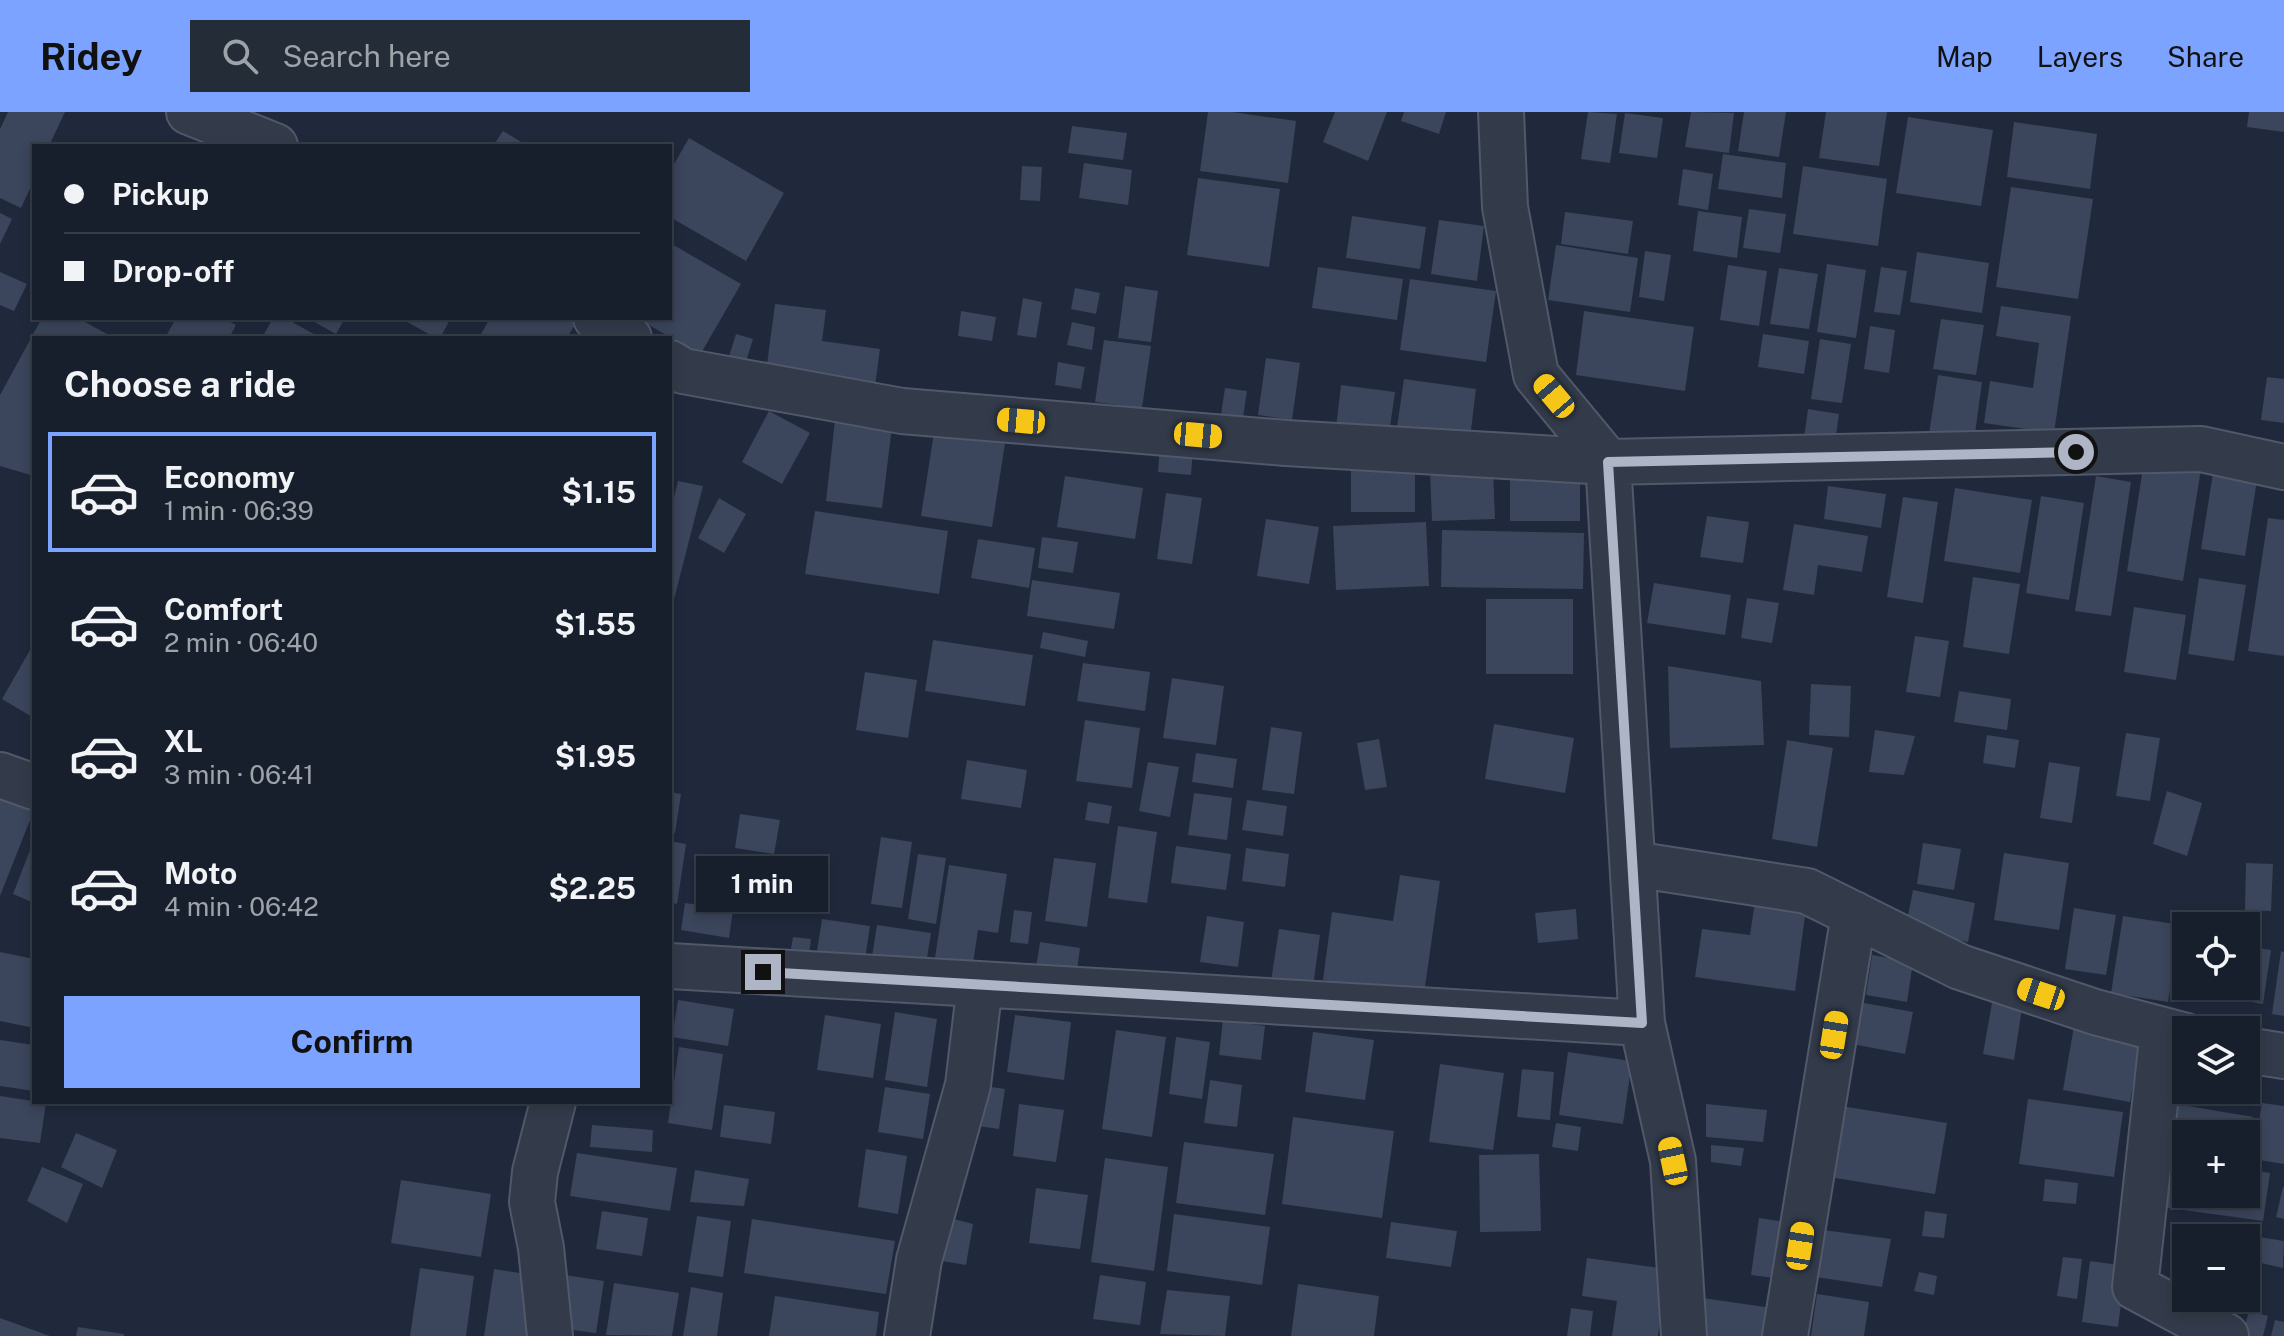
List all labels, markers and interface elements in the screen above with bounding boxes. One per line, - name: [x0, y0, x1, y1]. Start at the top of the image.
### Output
- search box: [190, 20, 750, 92]
- text: Ridey: [40, 34, 142, 79]
- icon: search: [218, 34, 262, 78]
- text: Search here: [282, 38, 451, 74]
- text: Map: [1936, 40, 1993, 73]
- text: Layers: [2037, 40, 2123, 73]
- text: Share: [2167, 40, 2244, 73]
- text: Pickup: [112, 176, 209, 212]
- text: Drop-off: [112, 253, 234, 289]
- text: Choose a ride: [64, 363, 296, 405]
- car: [1529, 370, 1579, 422]
- car: [996, 407, 1046, 435]
- car: [1173, 421, 1223, 449]
- route start: [2058, 434, 2094, 470]
- icon: car: [68, 456, 140, 528]
- text: Economy: [164, 459, 295, 495]
- text: $1.15: [562, 474, 636, 510]
- text: 1 min · 06:39: [164, 495, 314, 526]
- icon: car: [68, 588, 140, 660]
- text: Comfort: [164, 591, 283, 627]
- text: $1.55: [554, 606, 636, 642]
- text: 2 min · 06:40: [164, 627, 318, 658]
- icon: car: [68, 720, 140, 792]
- text: XL: [164, 723, 203, 759]
- text: $1.95: [555, 738, 636, 774]
- text: 3 min · 06:41: [164, 759, 314, 790]
- icon: car: [68, 852, 140, 924]
- text: Moto: [164, 855, 237, 891]
- callout: 1 min: [697, 856, 829, 912]
- text: 1 min: [731, 868, 793, 899]
- text: $2.25: [549, 870, 636, 906]
- text: 4 min · 06:42: [164, 891, 319, 922]
- map controls: [2172, 912, 2260, 1312]
- button: locate: [2172, 912, 2260, 1000]
- route end: [745, 954, 781, 990]
- car: [2014, 975, 2068, 1013]
- button: Confirm: [64, 996, 640, 1088]
- car: [1818, 1009, 1850, 1061]
- button: layers: [2172, 1016, 2260, 1104]
- button: +: [2172, 1120, 2260, 1208]
- car: [1656, 1135, 1690, 1187]
- car: [1784, 1220, 1816, 1272]
- button: −: [2172, 1224, 2260, 1312]

